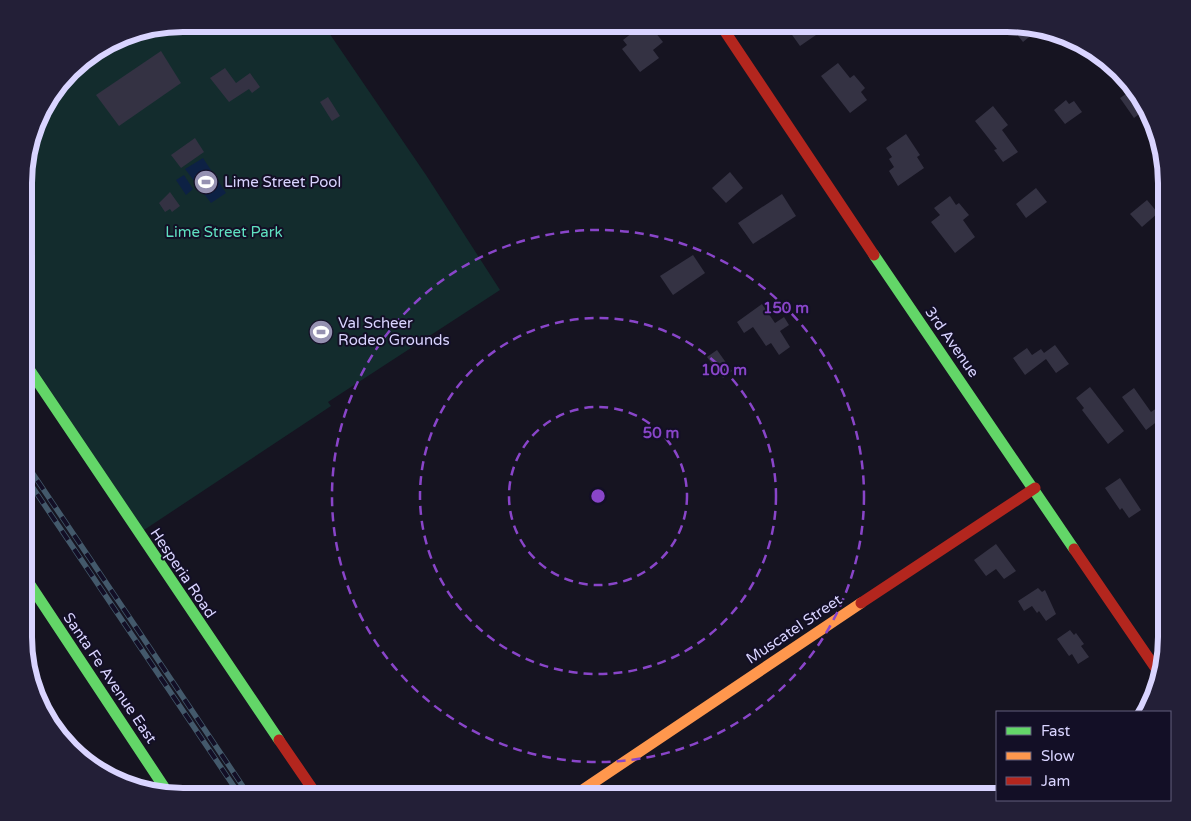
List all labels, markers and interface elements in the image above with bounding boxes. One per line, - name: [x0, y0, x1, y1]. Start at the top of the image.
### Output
- sports icon: Lime Street Pool: [193, 169, 219, 195]
- place label: Lime Street Pool: [224, 173, 341, 191]
- park label: Lime Street Park: [165, 223, 283, 241]
- text: 150 m: [763, 299, 809, 317]
- street label: 3rd Avenue: [921, 303, 983, 381]
- place label: Val Scheer Rodeo Grounds: [338, 314, 450, 349]
- sports icon: Val Scheer Rodeo Grounds: [308, 319, 334, 345]
- text: 100 m: [701, 361, 747, 379]
- text: 50 m: [643, 424, 679, 442]
- centre of rings: [589, 487, 607, 505]
- street label: Hesperia Road: [146, 525, 220, 621]
- street label: Muscatel Street: [743, 590, 845, 668]
- street label: Santa Fe Avenue East: [59, 609, 161, 747]
- legend: [996, 711, 1171, 801]
- text: Fast: [1041, 722, 1071, 740]
- text: Slow: [1041, 747, 1075, 765]
- text: Jam: [1041, 772, 1070, 790]

